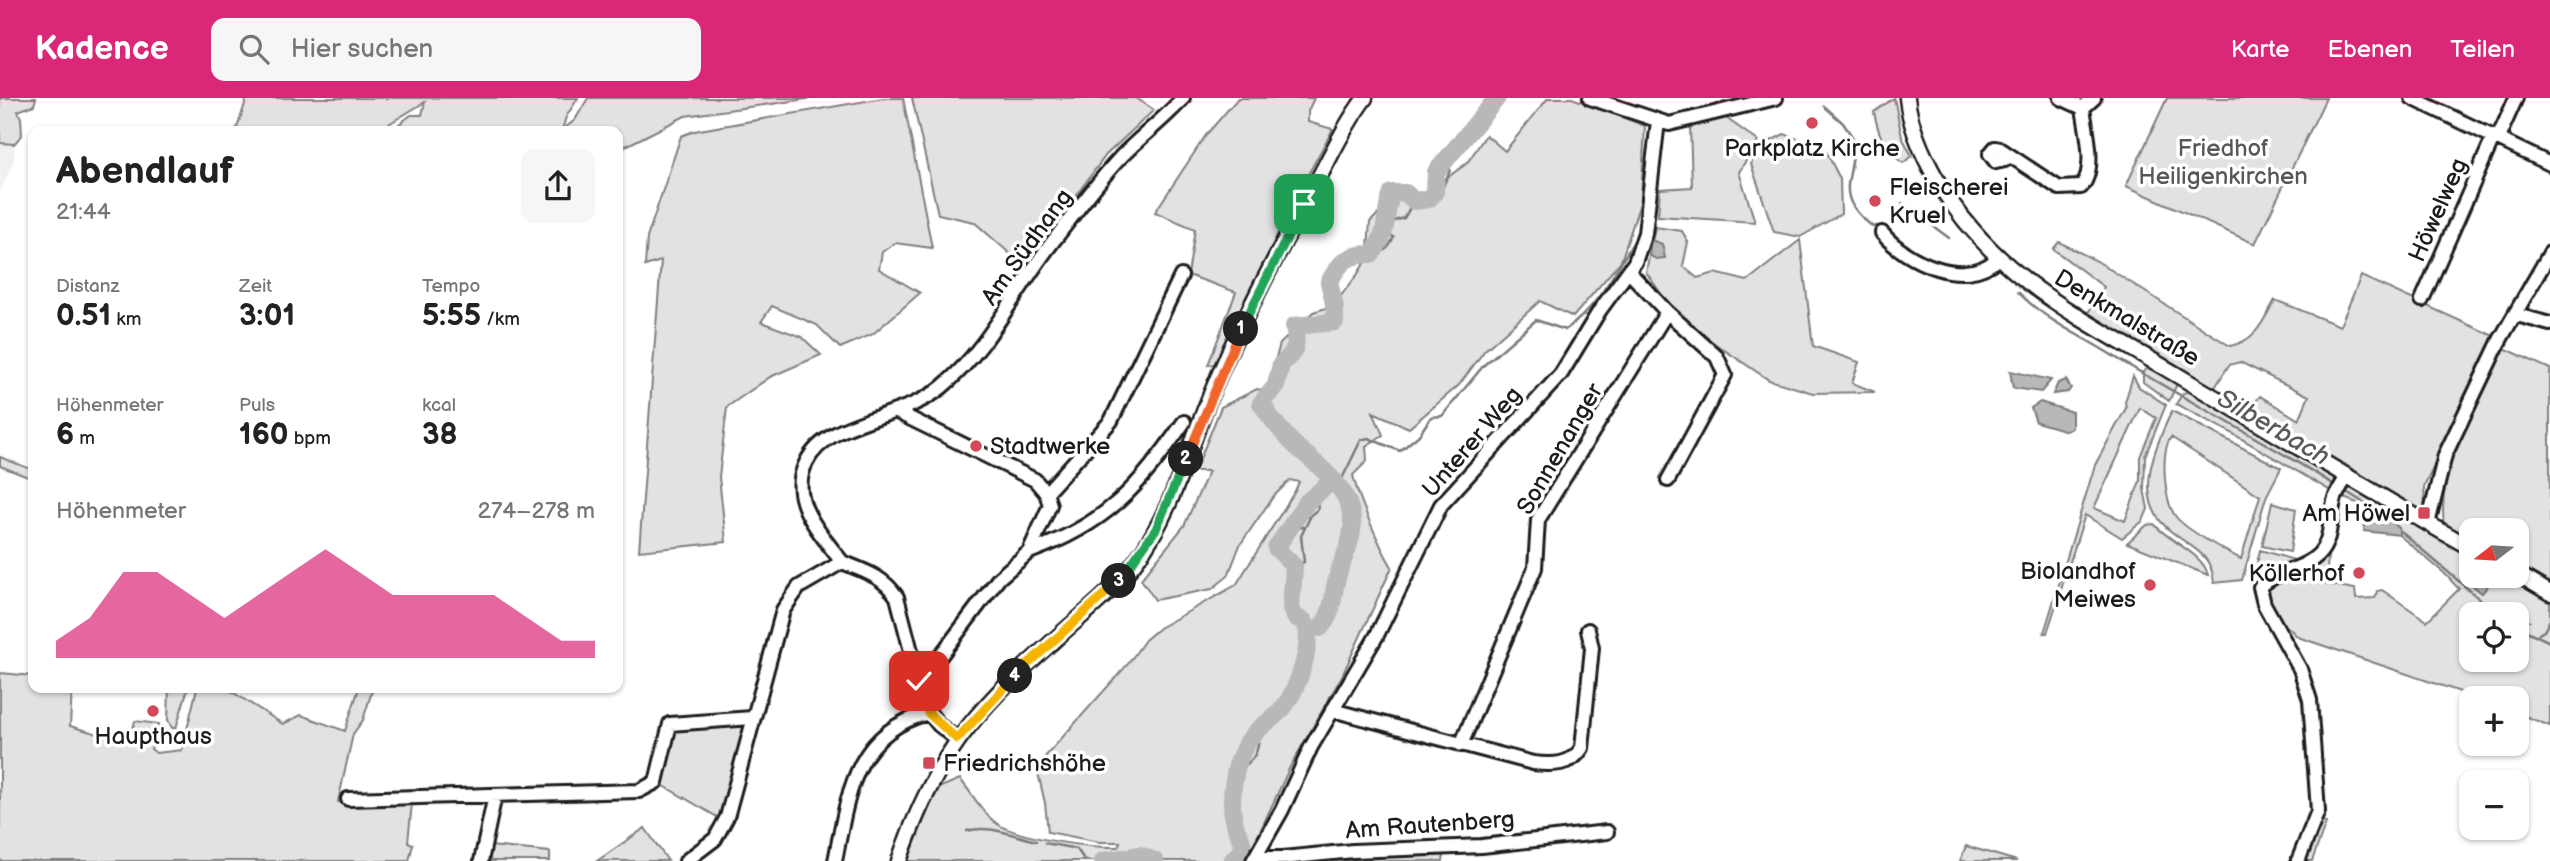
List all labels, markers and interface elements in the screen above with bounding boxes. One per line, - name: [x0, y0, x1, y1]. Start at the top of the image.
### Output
- search box: [211, 18, 701, 81]
- text: Kadence: [35, 29, 169, 69]
- icon: search: [235, 30, 273, 68]
- text: Hier suchen: [291, 34, 433, 65]
- text: Karte: [2231, 35, 2289, 64]
- text: Ebenen: [2327, 35, 2412, 64]
- text: Teilen: [2450, 35, 2515, 64]
- marker: Parkplatz Kirche: [1804, 115, 1820, 131]
- place label: Parkplatz Kirche: [1724, 134, 1900, 163]
- park label: Friedhof Heiligenkirchen: [2138, 134, 2308, 191]
- text: Abendlauf: [56, 149, 234, 194]
- button: share: [521, 149, 595, 223]
- street label: Höwelweg: [2402, 154, 2474, 266]
- place label: Fleischerei Kruel: [1889, 173, 2009, 230]
- pin: [1274, 174, 1334, 234]
- street label: Am Südhang: [975, 183, 1079, 311]
- icon: arrive: [1285, 185, 1323, 223]
- marker: Fleischerei Kruel: [1867, 193, 1883, 209]
- text: 21:44: [56, 198, 111, 226]
- street label: Denkmalstraße: [2049, 263, 2205, 373]
- text: Distanz: [56, 275, 120, 298]
- text: Zeit: [239, 275, 272, 298]
- text: Tempo: [422, 275, 480, 298]
- text: 0.51: [56, 298, 111, 334]
- text: 3:01: [239, 298, 295, 334]
- text: 5:55: [422, 298, 481, 334]
- text: km: [111, 308, 141, 331]
- text: /km: [481, 308, 520, 331]
- pin: 1: [1224, 312, 1258, 346]
- text: 1: [1237, 317, 1245, 340]
- street label: Sonnenanger: [1511, 378, 1609, 520]
- street label: Unterer Weg: [1416, 381, 1528, 503]
- water label: Silberbach: [2211, 383, 2335, 473]
- text: Höhenmeter: [56, 394, 163, 417]
- text: Puls: [239, 394, 275, 417]
- text: kcal: [422, 394, 456, 417]
- text: 6: [56, 417, 74, 453]
- text: 160: [239, 417, 289, 453]
- text: 38: [422, 417, 458, 453]
- text: m: [74, 427, 95, 450]
- text: bpm: [289, 427, 331, 450]
- place label: Stadtwerke: [990, 432, 1110, 461]
- marker: Stadtwerke: [968, 438, 984, 454]
- pin: 2: [1168, 442, 1204, 476]
- text: 2: [1180, 447, 1191, 470]
- text: Höhenmeter: [56, 497, 186, 525]
- text: 274–278 m: [477, 497, 595, 525]
- place label: Am Höwel: [2303, 499, 2410, 528]
- marker: Am Höwel: [2416, 505, 2432, 521]
- north arrow: [2459, 518, 2529, 588]
- map controls: [2459, 518, 2529, 840]
- place label: Biolandhof Meiwes: [2020, 557, 2137, 614]
- place label: Köllerhof: [2249, 559, 2346, 588]
- pin: 3: [1102, 564, 1136, 598]
- marker: Köllerhof: [2351, 565, 2367, 581]
- text: 3: [1113, 569, 1124, 592]
- marker: Biolandhof Meiwes: [2142, 577, 2158, 593]
- button: locate: [2459, 602, 2529, 672]
- pin: [889, 651, 949, 711]
- pin: 4: [998, 658, 1032, 694]
- icon: check: [900, 662, 938, 700]
- text: 4: [1009, 664, 1020, 687]
- button: +: [2459, 686, 2529, 756]
- marker: Haupthaus: [145, 703, 161, 719]
- place label: Haupthaus: [94, 722, 212, 751]
- place label: Friedrichshöhe: [943, 749, 1106, 778]
- marker: Friedrichshöhe: [921, 755, 937, 771]
- button: −: [2459, 770, 2529, 840]
- street label: Am Rautenberg: [1344, 805, 1516, 845]

